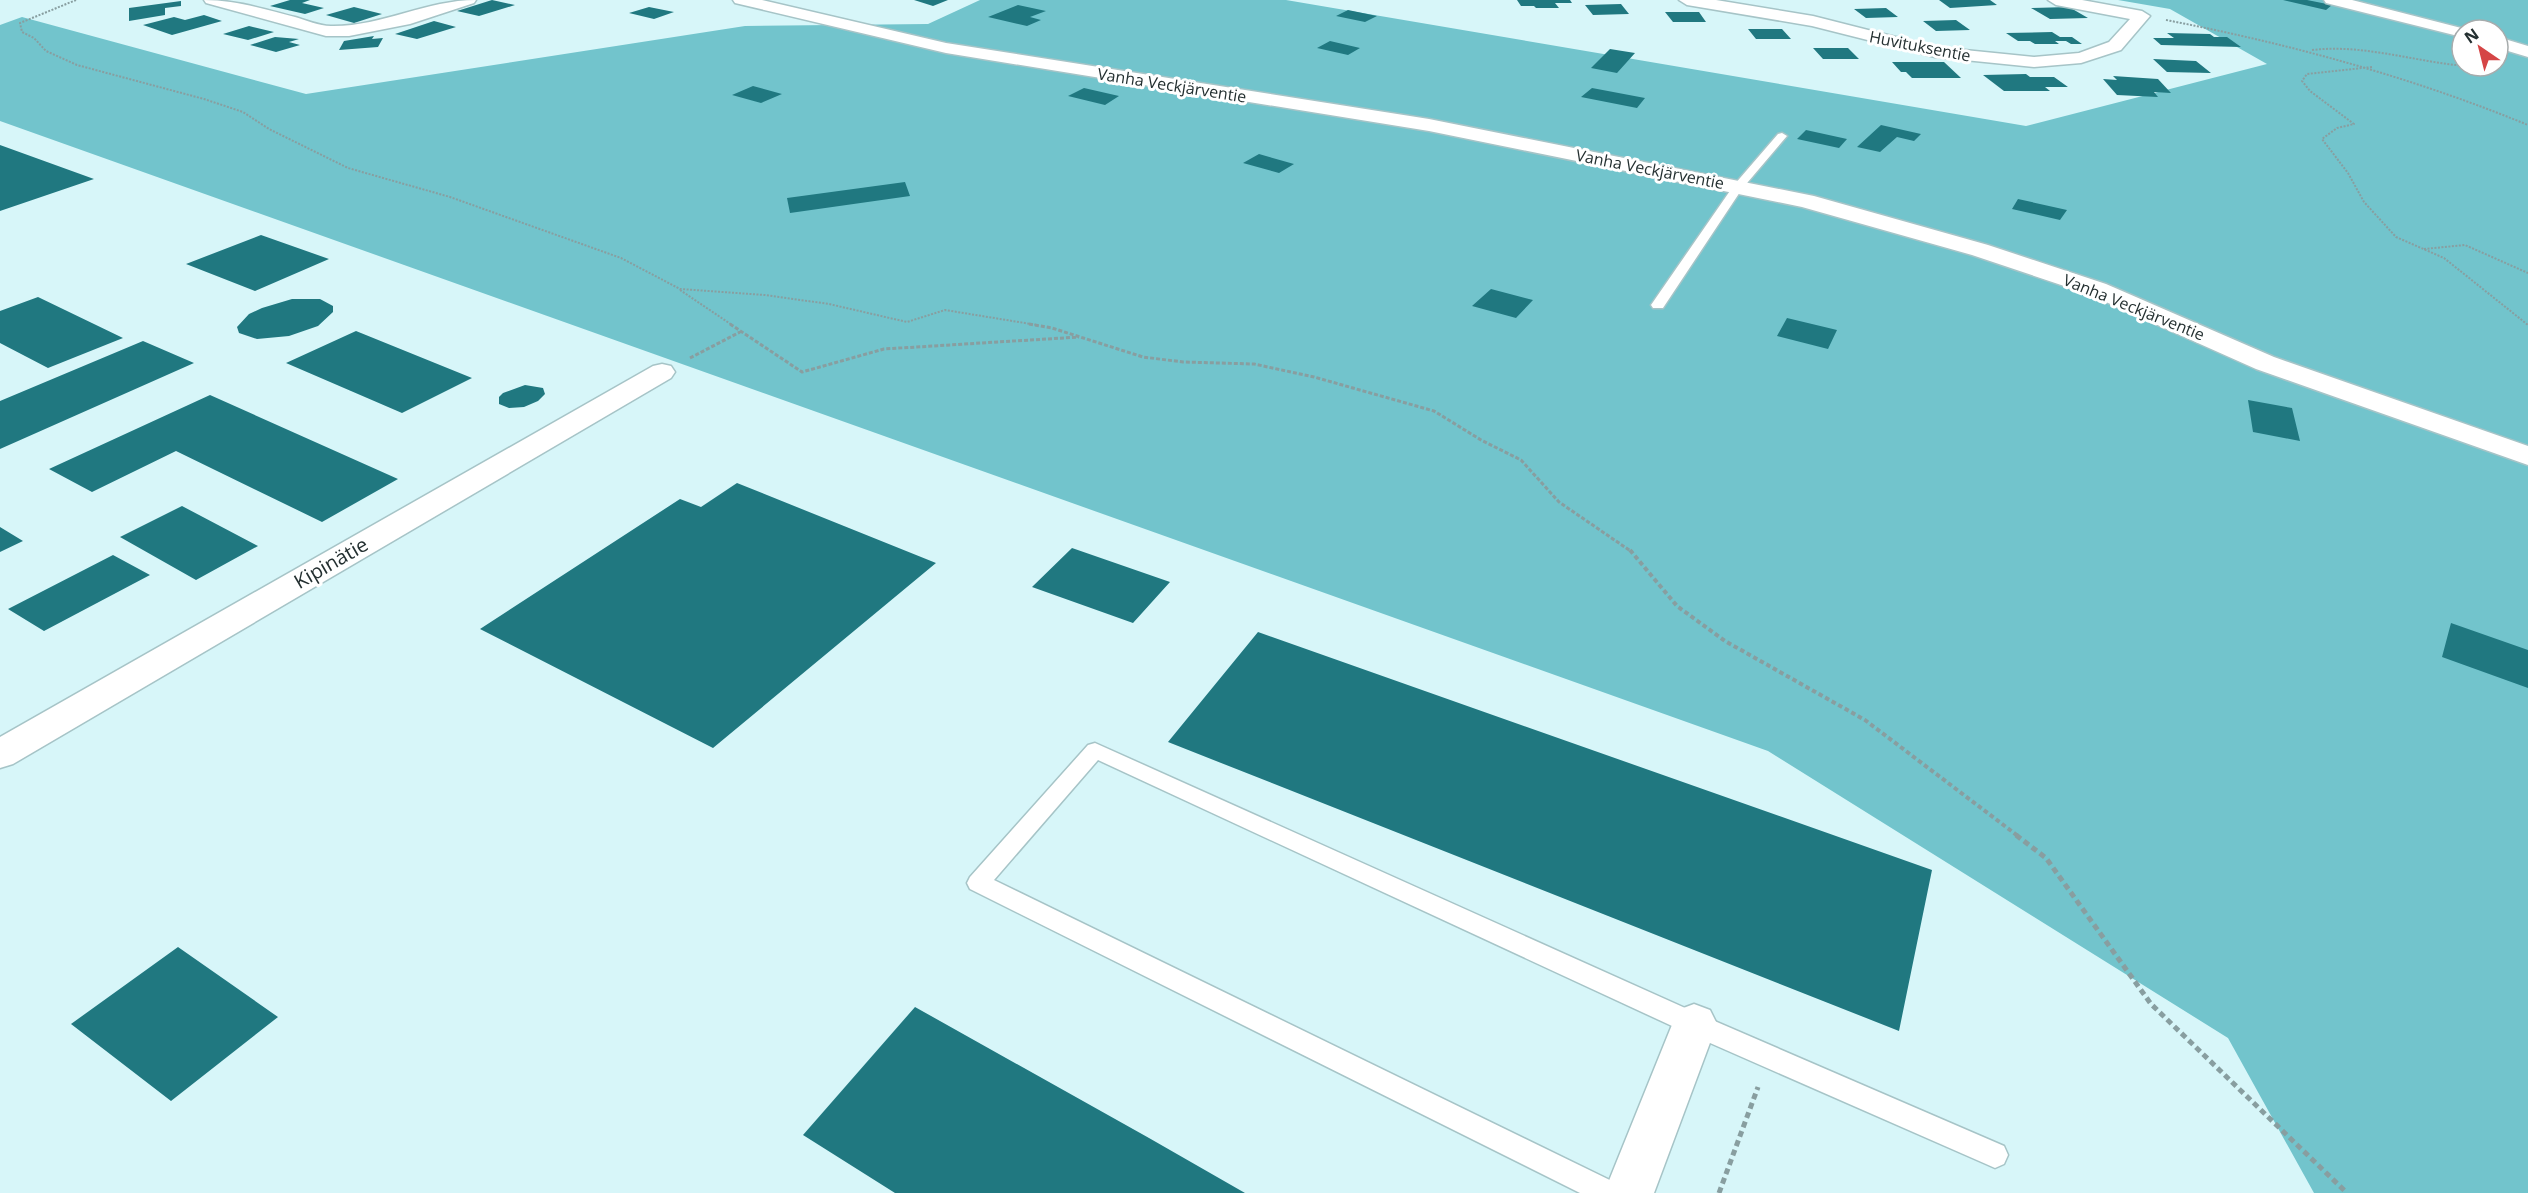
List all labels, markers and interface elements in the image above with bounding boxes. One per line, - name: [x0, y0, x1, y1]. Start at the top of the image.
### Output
- north arrow: [2450, 18, 2510, 78]
- text: N: [2460, 23, 2483, 48]
- street label: Huvituksentie: [1867, 25, 1973, 67]
- street label: Vanha Veckjärventie: [1096, 62, 1248, 108]
- street label: Vanha Veckjärventie: [1574, 144, 1726, 194]
- street label: Vanha Veckjärventie: [2060, 269, 2208, 345]
- street label: Kipinätie: [289, 531, 373, 595]

